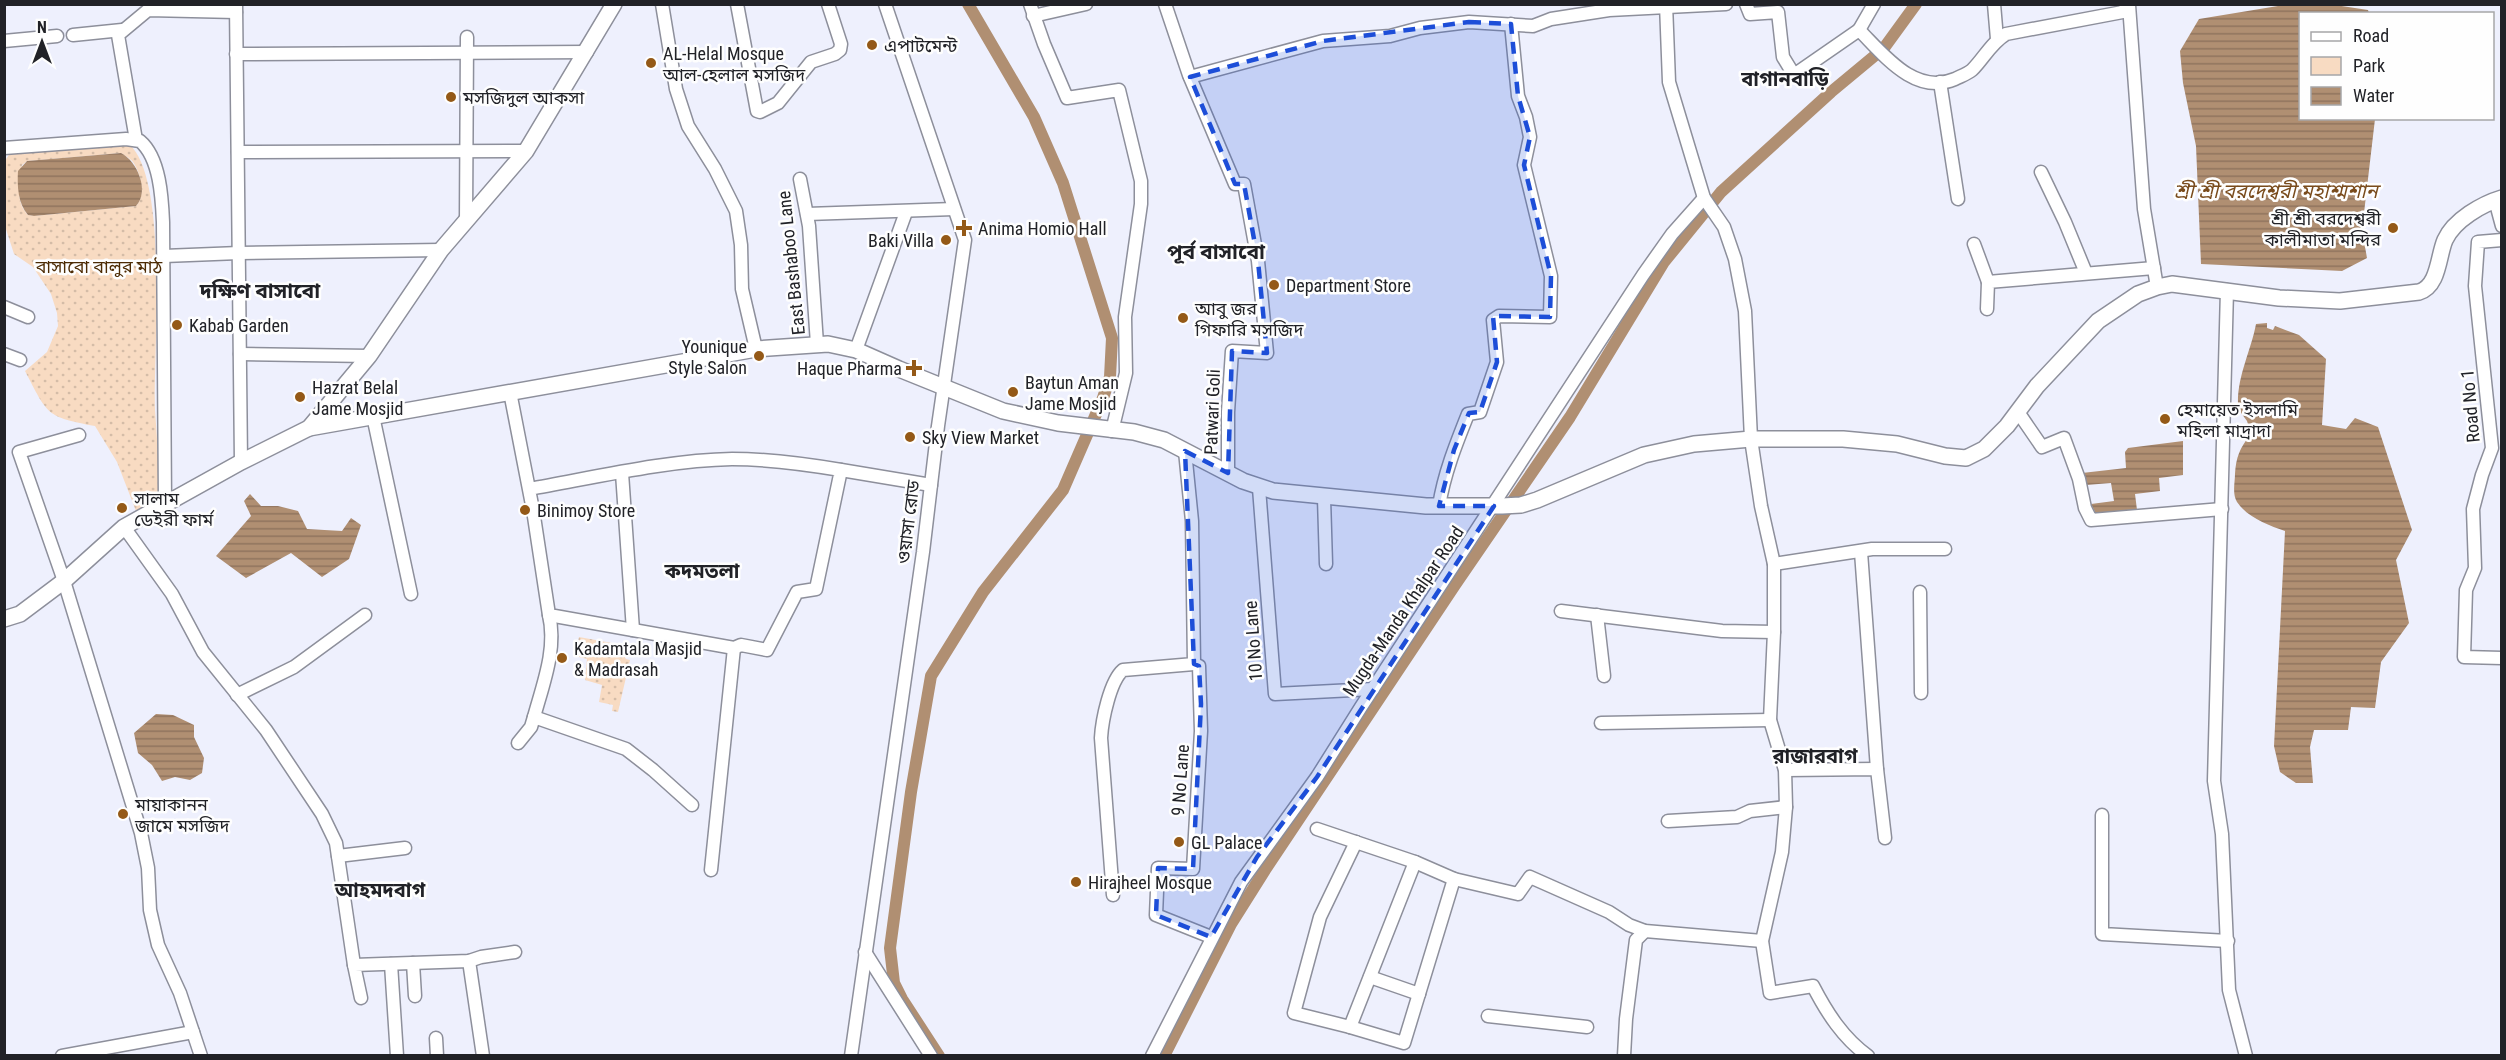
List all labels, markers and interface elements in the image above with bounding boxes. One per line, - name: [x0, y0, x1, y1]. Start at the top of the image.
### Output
- north arrow: [12, 12, 72, 72]
- legend: [2299, 12, 2494, 120]
- text: N: [37, 18, 47, 37]
- text: Road: [2353, 25, 2389, 46]
- place label: এপাটমেন্ট: [884, 35, 958, 56]
- marker: এপাটমেন্ট: [865, 38, 879, 52]
- place label: AL-Helal Mosque আল-হেলাল মসজিদ: [662, 43, 806, 85]
- text: Park: [2353, 55, 2385, 76]
- marker: AL-Helal Mosque আল-হেলাল মসজিদ: [644, 56, 658, 70]
- district label: বাগানবাড়ি: [1740, 67, 1829, 91]
- text: Water: [2353, 85, 2395, 106]
- place label: মসজিদুল আকসা: [462, 87, 584, 108]
- marker: মসজিদুল আকসা: [444, 90, 458, 104]
- water label: শ্রী শ্রী বরদেশ্বরী মহাশ্মশান: [2174, 179, 2382, 203]
- street label: East Bashaboo Lane: [773, 190, 809, 336]
- place label: শ্রী শ্রী বরদেশ্বরী কালীমাতা মন্দির: [2263, 208, 2381, 250]
- place label: Anima Homio Hall: [978, 218, 1107, 239]
- marker: Anima Homio Hall: [955, 219, 973, 237]
- marker: শ্রী শ্রী বরদেশ্বরী কালীমাতা মন্দির: [2386, 221, 2400, 235]
- place label: Baki Villa: [868, 230, 934, 251]
- marker: Baki Villa: [939, 233, 953, 247]
- district label: পূর্ব বাসাবো: [1167, 240, 1266, 264]
- park label: বাসাবো বালুর মাঠ: [35, 256, 163, 278]
- place label: Department Store: [1286, 275, 1411, 296]
- marker: Department Store: [1267, 278, 1281, 292]
- district label: দক্ষিণ বাসাবো: [199, 279, 321, 303]
- place label: আবু জর গিফারি মসজিদ: [1194, 298, 1304, 340]
- marker: আবু জর গিফারি মসজিদ: [1176, 311, 1190, 325]
- place label: Kabab Garden: [189, 315, 289, 336]
- marker: Kabab Garden: [170, 318, 184, 332]
- place label: Younique Style Salon: [668, 336, 747, 378]
- marker: Younique Style Salon: [752, 349, 766, 363]
- place label: Haque Pharma: [797, 358, 902, 379]
- marker: Haque Pharma: [907, 361, 921, 375]
- street label: Road No 1: [2456, 368, 2484, 444]
- street label: Patwari Goli: [1200, 369, 1224, 455]
- place label: Baytun Aman Jame Mosjid: [1025, 372, 1119, 414]
- place label: Hazrat Belal Jame Mosjid: [312, 377, 403, 419]
- marker: Baytun Aman Jame Mosjid: [1006, 385, 1020, 399]
- marker: Hazrat Belal Jame Mosjid: [293, 390, 307, 404]
- place label: হেমায়েত ইসলামি মহিলা মাদ্রাদা: [2176, 399, 2299, 441]
- marker: হেমায়েত ইসলামি মহিলা মাদ্রাদা: [2158, 412, 2172, 426]
- place label: Sky View Market: [922, 427, 1039, 448]
- marker: Sky View Market: [903, 430, 917, 444]
- street label: ওয়াসা রোড: [892, 479, 924, 565]
- place label: সালাম ডেইরী ফার্ম: [133, 488, 215, 530]
- place label: Binimoy Store: [537, 500, 635, 521]
- marker: সালাম ডেইরী ফার্ম: [115, 501, 129, 515]
- marker: Binimoy Store: [518, 503, 532, 517]
- street label: Mugda-Manda Khalpar Road: [1338, 522, 1468, 700]
- district label: কদমতলা: [664, 559, 740, 583]
- street label: 10 No Lane: [1240, 600, 1266, 682]
- place label: Kadamtala Masjid & Madrasah: [574, 638, 702, 680]
- marker: Kadamtala Masjid & Madrasah: [555, 651, 569, 665]
- street label: 9 No Lane: [1167, 744, 1193, 816]
- district label: রাজারবাগ: [1772, 744, 1858, 768]
- place label: মায়াকানন জামে মসজিদ: [134, 794, 230, 836]
- marker: মায়াকানন জামে মসজিদ: [116, 807, 130, 821]
- place label: GL Palace: [1191, 832, 1262, 853]
- marker: GL Palace: [1172, 835, 1186, 849]
- place label: Hirajheel Mosque: [1088, 872, 1212, 893]
- marker: Hirajheel Mosque: [1069, 875, 1083, 889]
- district label: আহমদবাগ: [334, 878, 425, 902]

